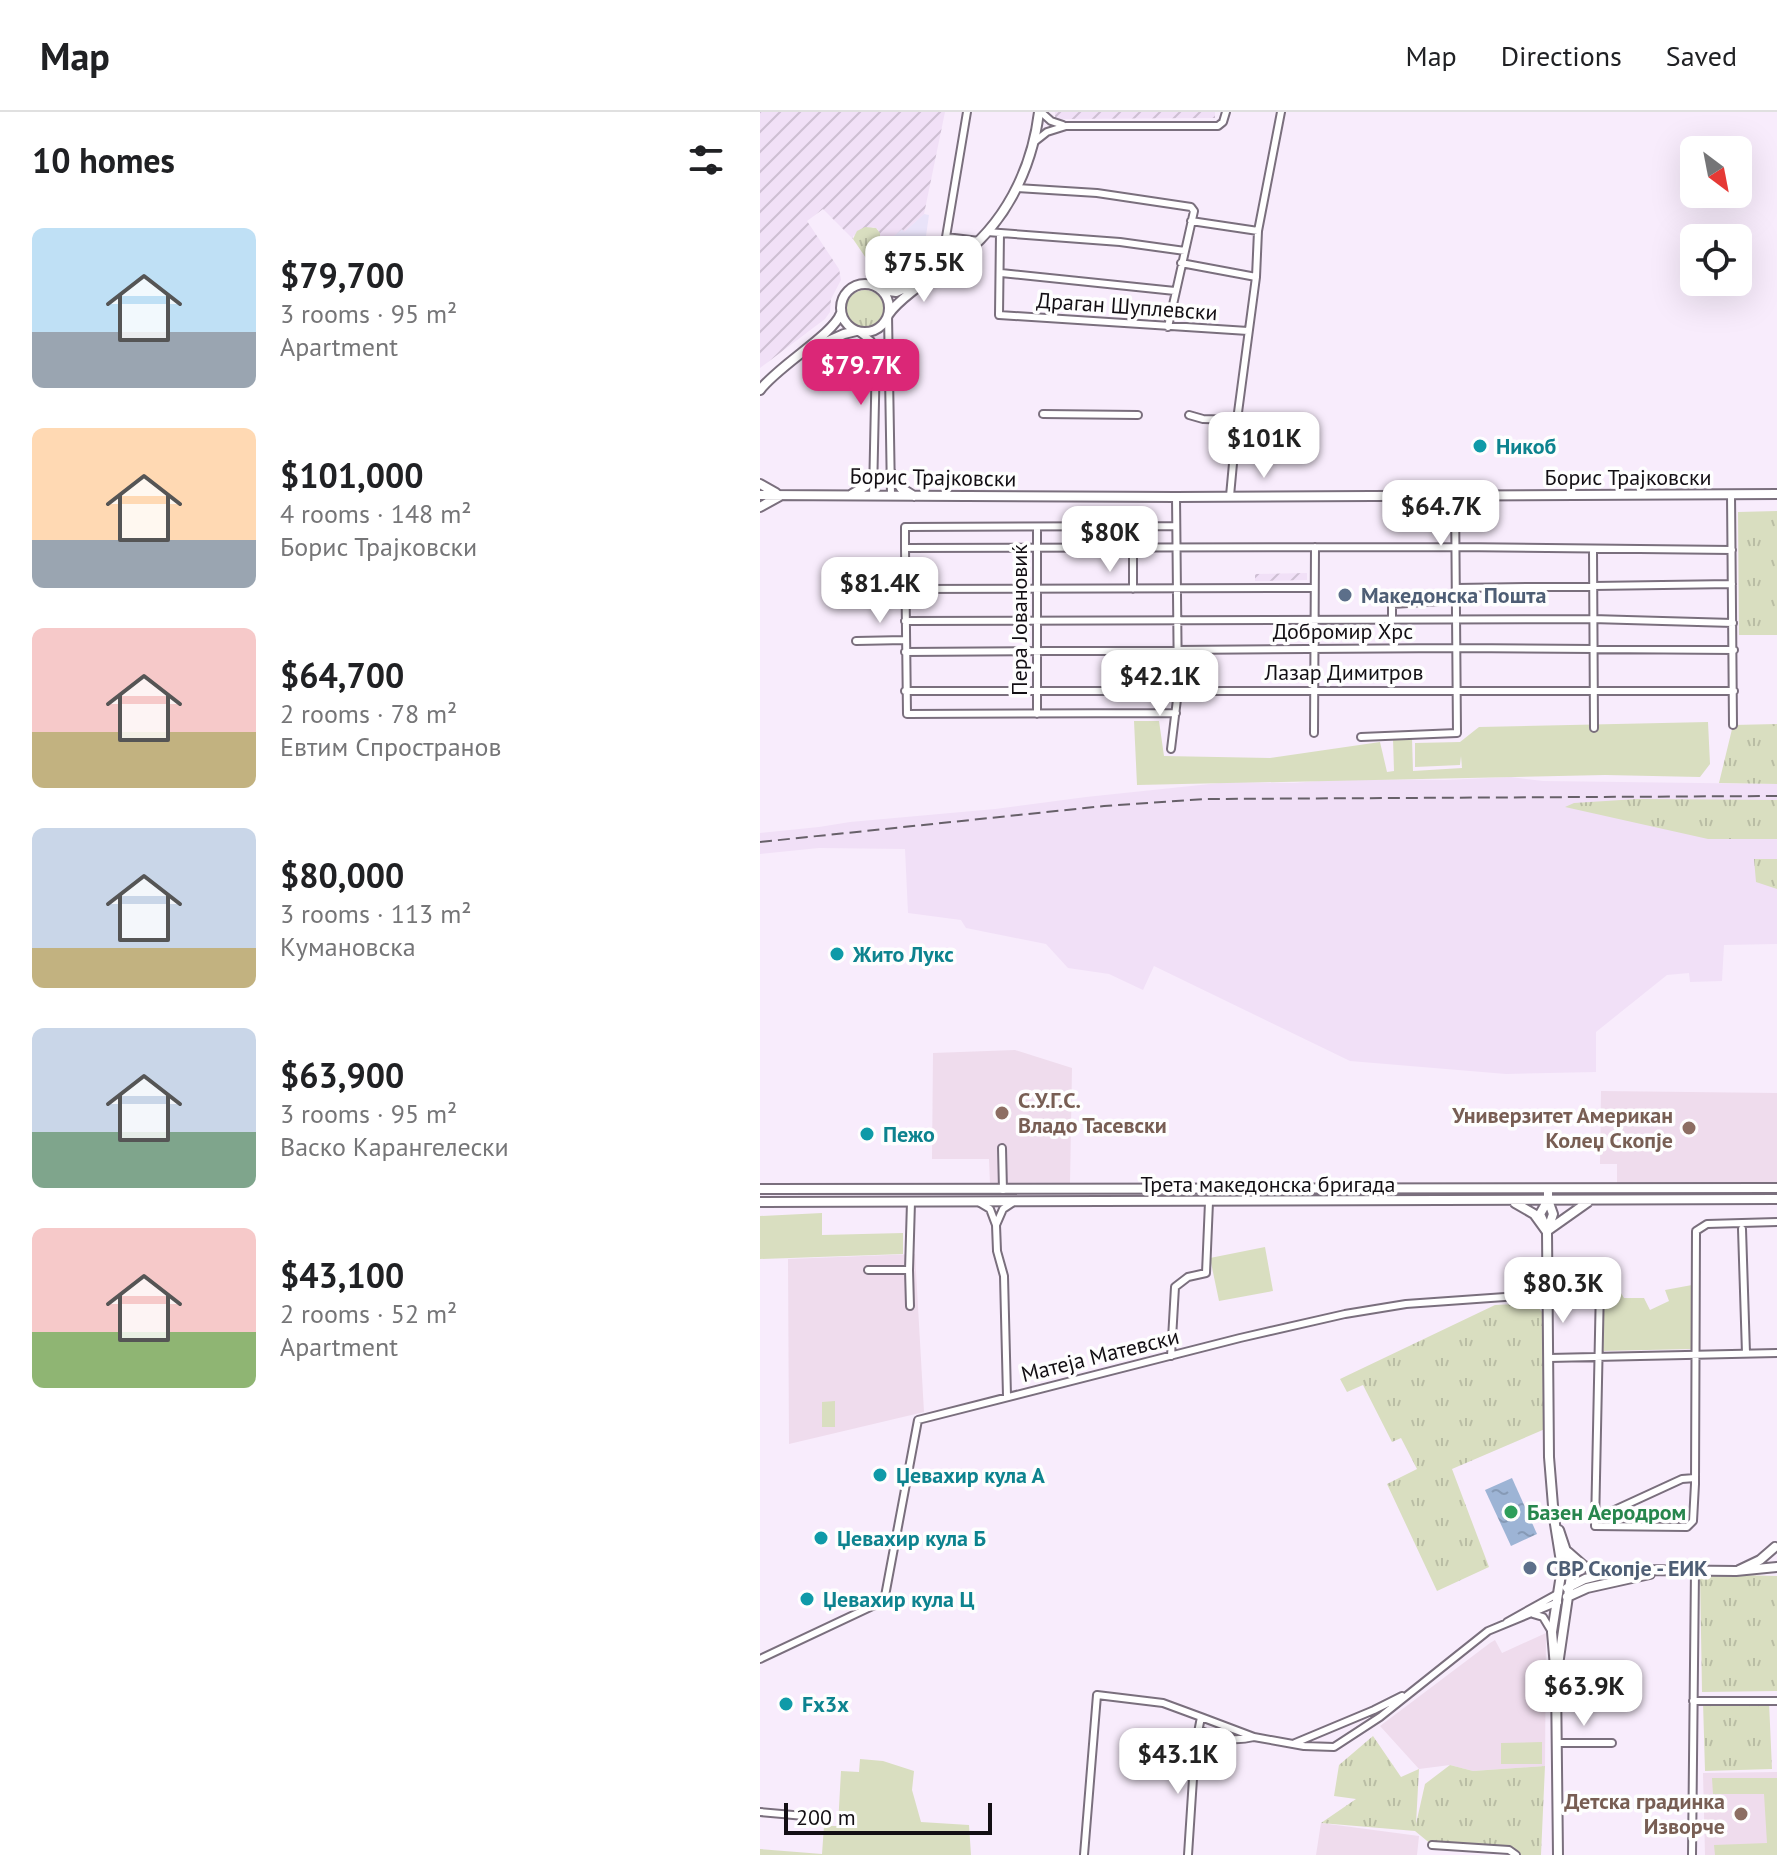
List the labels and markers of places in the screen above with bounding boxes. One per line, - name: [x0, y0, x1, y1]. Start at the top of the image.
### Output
- pin: $75.5K: [859, 236, 989, 304]
- pin: $79.7K: [796, 339, 926, 407]
- pin: $101K: [1208, 412, 1320, 480]
- place label: Никоб: [1496, 432, 1557, 460]
- marker: Никоб: [1471, 437, 1489, 455]
- pin: $64.7K: [1376, 480, 1506, 548]
- pin: $80K: [1063, 506, 1157, 574]
- pin: $81.4K: [815, 557, 945, 625]
- place label: Македонска Пошта: [1361, 581, 1546, 609]
- marker: Македонска Пошта: [1336, 586, 1354, 604]
- pin: $42.1K: [1095, 650, 1225, 718]
- place label: Жито Лукс: [852, 940, 954, 968]
- marker: Жито Лукс: [828, 945, 846, 963]
- place label: С.У.Г.С. Владо Тасевски: [1018, 1086, 1167, 1139]
- place label: Универзитет Американ Колеџ Скопје: [1451, 1101, 1673, 1154]
- marker: С.У.Г.С. Владо Тасевски: [993, 1104, 1011, 1122]
- marker: Универзитет Американ Колеџ Скопје: [1680, 1119, 1698, 1137]
- place label: Пежо: [883, 1120, 935, 1148]
- marker: Пежо: [858, 1125, 876, 1143]
- pin: $80.3K: [1498, 1257, 1628, 1325]
- place label: Џевахир кула А: [896, 1461, 1046, 1489]
- marker: Џевахир кула А: [871, 1466, 889, 1484]
- place label: Базен Аеродром: [1527, 1498, 1686, 1526]
- marker: Базен Аеродром: [1502, 1503, 1520, 1521]
- place label: Џевахир кула Б: [837, 1524, 986, 1552]
- marker: Џевахир кула Б: [812, 1529, 830, 1547]
- place label: СВР Скопје - ЕИК: [1546, 1554, 1708, 1582]
- marker: СВР Скопје - ЕИК: [1521, 1559, 1539, 1577]
- place label: Џевахир кула Ц: [823, 1585, 975, 1613]
- marker: Џевахир кула Ц: [798, 1590, 816, 1608]
- pin: $63.9K: [1519, 1660, 1649, 1728]
- place label: Fx3x: [802, 1690, 849, 1718]
- marker: Fx3x: [777, 1695, 795, 1713]
- pin: $43.1K: [1113, 1728, 1243, 1796]
- place label: Детска градинка Изворче: [1564, 1787, 1725, 1840]
- marker: Детска градинка Изворче: [1732, 1805, 1750, 1823]

